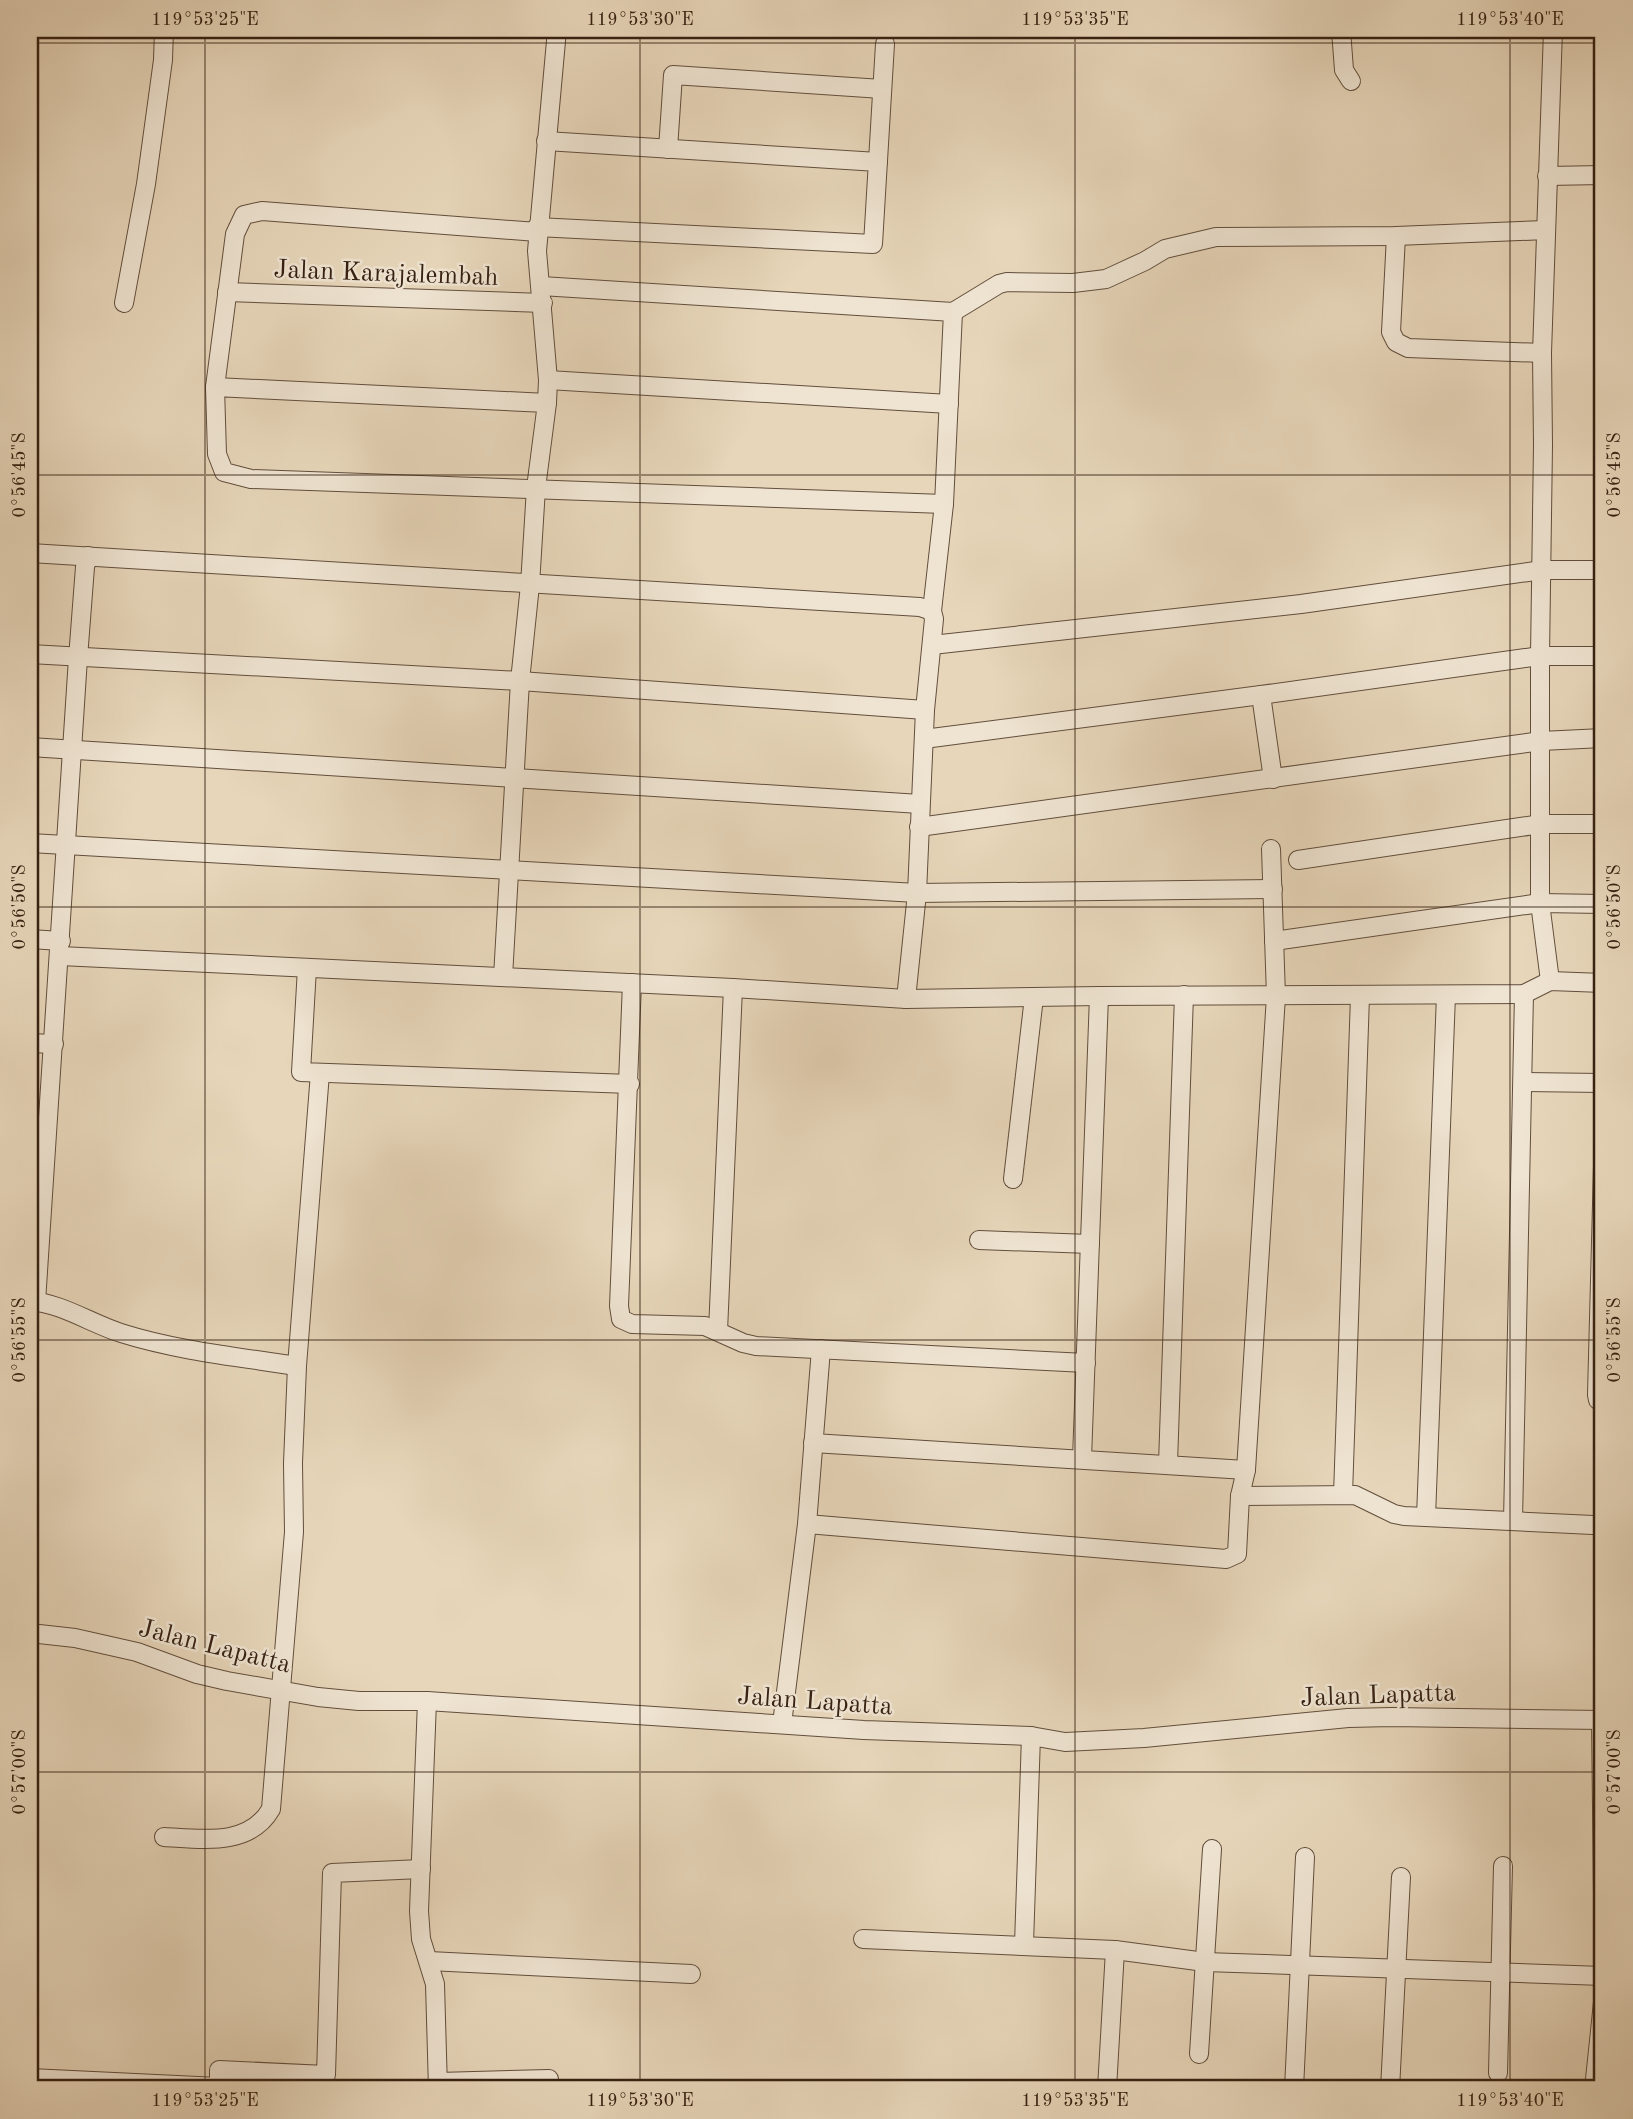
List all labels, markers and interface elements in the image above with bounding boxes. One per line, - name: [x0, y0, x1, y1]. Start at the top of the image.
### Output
- text: 119°53'25"E: [151, 11, 259, 29]
- text: 119°53'30"E: [586, 11, 694, 29]
- text: 119°53'35"E: [1021, 11, 1129, 29]
- text: 119°53'40"E: [1456, 11, 1564, 29]
- street label: Jalan Karajalembah: [273, 257, 499, 291]
- text: 0°56'45"S: [11, 432, 29, 518]
- text: 0°56'45"S: [1606, 432, 1624, 518]
- text: 0°56'50"S: [11, 864, 29, 950]
- text: 0°56'50"S: [1606, 864, 1624, 950]
- text: 0°56'55"S: [11, 1297, 29, 1383]
- text: 0°56'55"S: [1606, 1297, 1624, 1383]
- street label: Jalan Lapatta: [136, 1615, 293, 1678]
- street label: Jalan Lapatta: [1300, 1680, 1456, 1712]
- street label: Jalan Lapatta: [736, 1684, 894, 1720]
- text: 0°57'00"S: [11, 1729, 29, 1815]
- text: 0°57'00"S: [1606, 1729, 1624, 1815]
- text: 119°53'25"E: [151, 2092, 259, 2110]
- text: 119°53'30"E: [586, 2092, 694, 2110]
- text: 119°53'35"E: [1021, 2092, 1129, 2110]
- text: 119°53'40"E: [1456, 2092, 1564, 2110]

